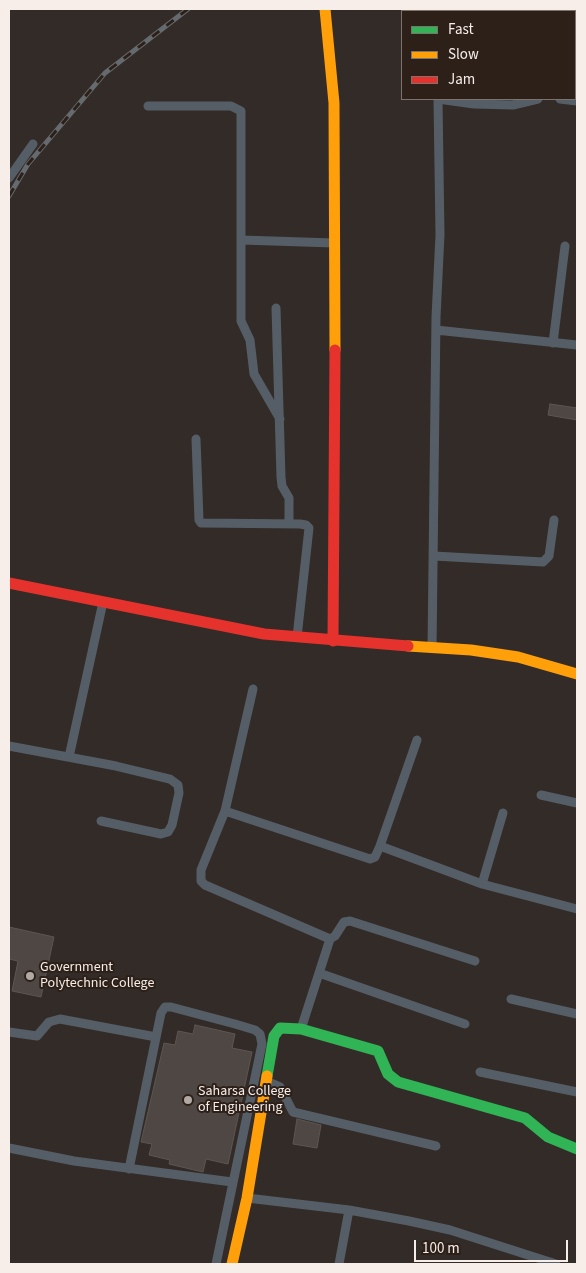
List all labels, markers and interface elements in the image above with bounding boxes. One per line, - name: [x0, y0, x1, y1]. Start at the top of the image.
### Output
- legend: [401, 10, 576, 100]
- text: Fast: [448, 19, 474, 40]
- text: Slow: [448, 44, 479, 65]
- text: Jam: [448, 69, 475, 90]
- place label: Government Polytechnic College: [40, 960, 154, 992]
- marker: Government Polytechnic College: [24, 970, 36, 982]
- place label: Saharsa College of Engineering: [198, 1084, 291, 1116]
- marker: Saharsa College of Engineering: [182, 1094, 194, 1106]
- scale bar: [416, 1230, 570, 1262]
- text: 100 m: [422, 1238, 460, 1259]

